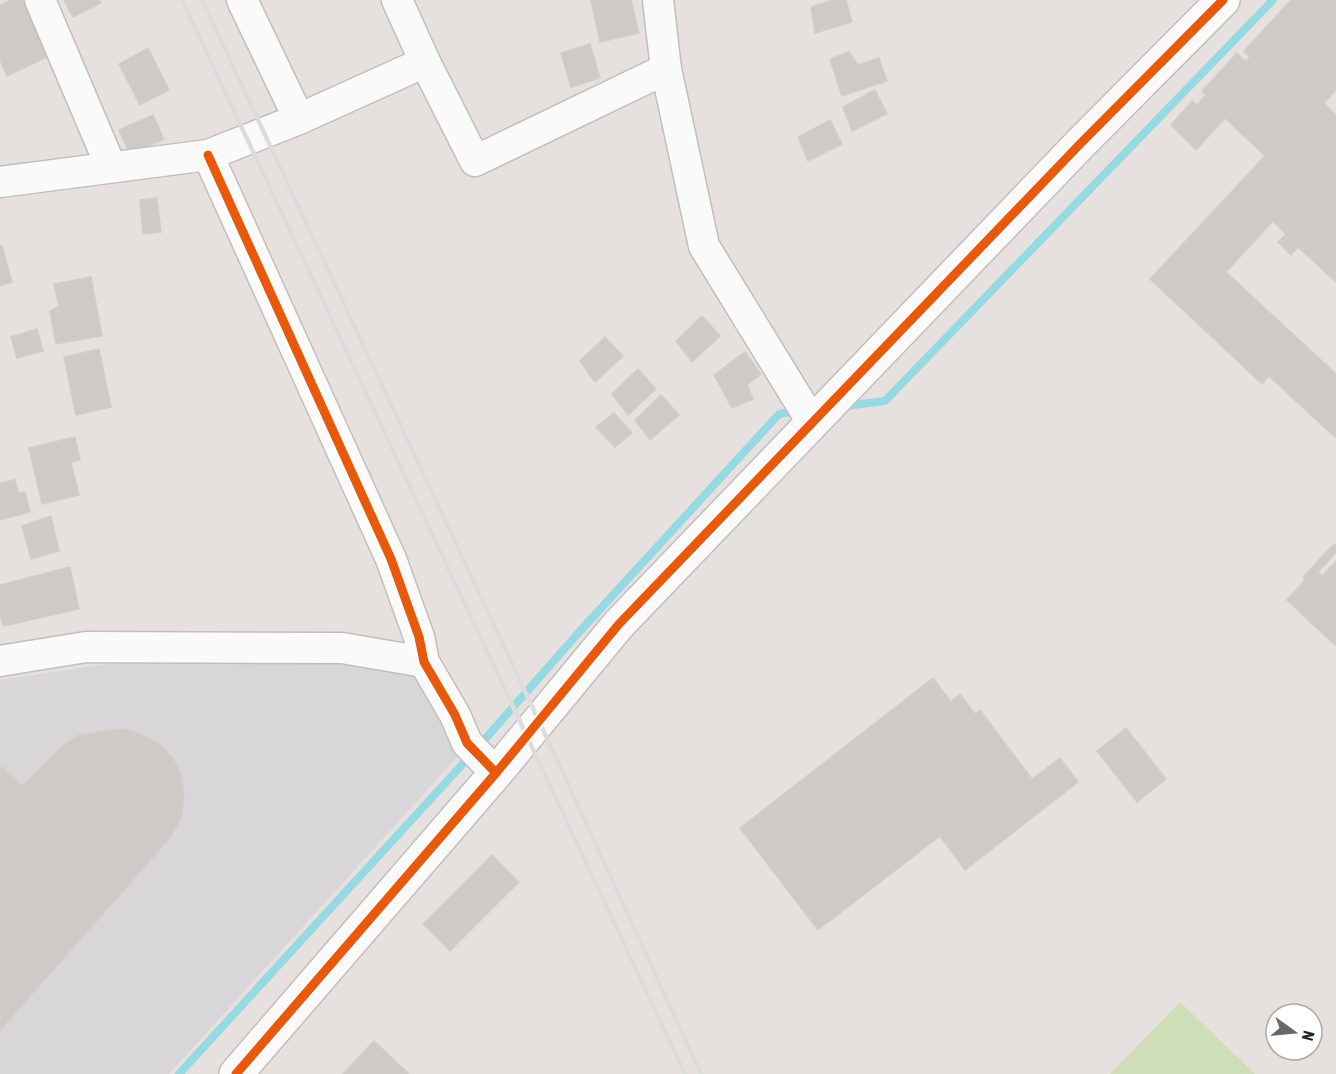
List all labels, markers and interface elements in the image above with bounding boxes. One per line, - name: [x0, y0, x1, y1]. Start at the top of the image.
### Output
- north arrow: [1264, 1002, 1324, 1062]
- text: N: [1299, 1029, 1318, 1043]

